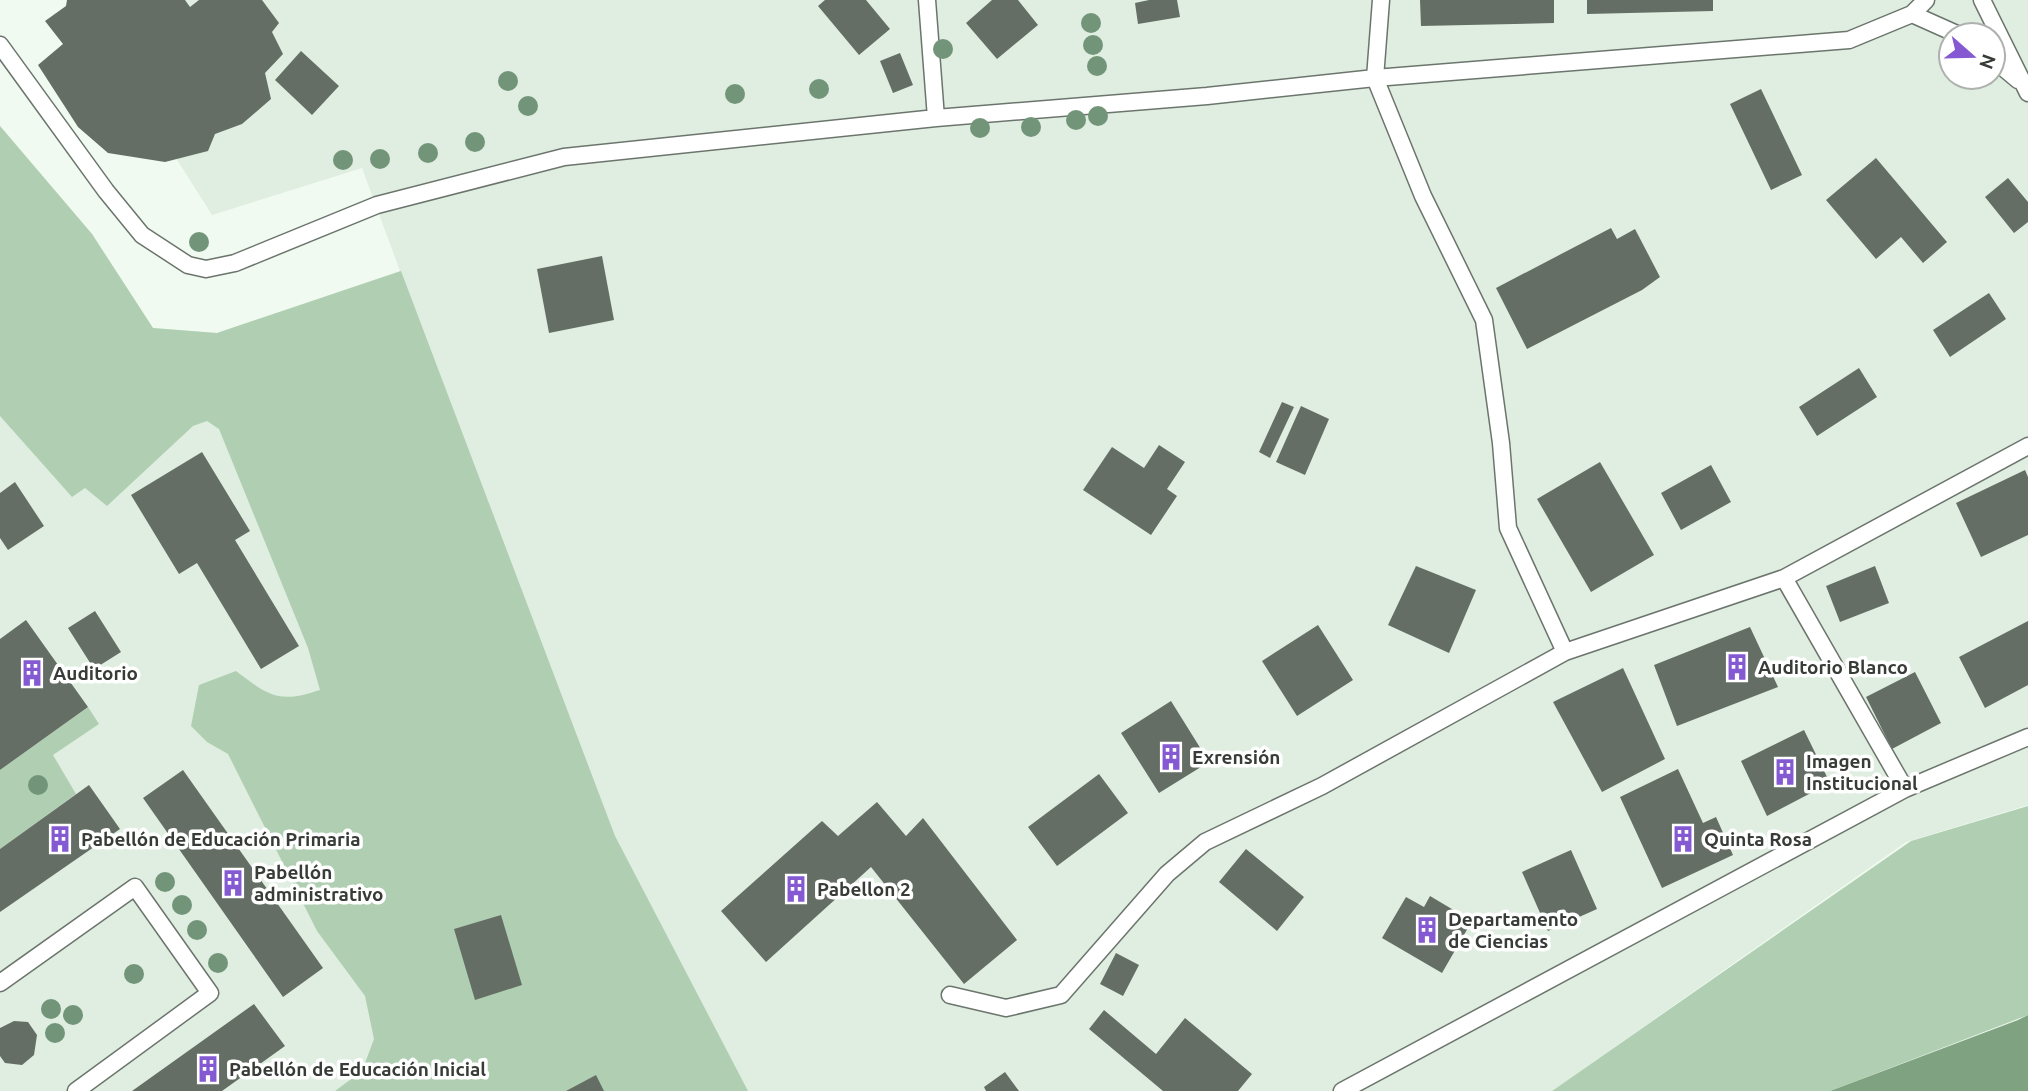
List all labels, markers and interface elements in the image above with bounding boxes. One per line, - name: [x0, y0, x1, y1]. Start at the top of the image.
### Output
- north arrow: [1937, 21, 2007, 91]
- text: N: [1975, 51, 2001, 72]
- building icon: Auditorio Blanco: [1722, 652, 1752, 682]
- place label: Auditorio Blanco: [1758, 656, 1908, 678]
- building icon: Auditorio: [17, 658, 47, 688]
- place label: Auditorio: [53, 662, 138, 684]
- building icon: Exrensión: [1156, 742, 1186, 772]
- place label: Exrensión: [1192, 746, 1280, 768]
- place label: Imagen Institucional: [1806, 750, 1918, 794]
- building icon: Imagen Institucional: [1770, 757, 1800, 787]
- building icon: Pabellón de Educación Primaria: [45, 824, 75, 854]
- building icon: Quinta Rosa: [1668, 824, 1698, 854]
- place label: Pabellón de Educación Primaria: [81, 828, 361, 850]
- place label: Quinta Rosa: [1704, 828, 1812, 850]
- place label: Pabellón administrativo: [254, 861, 384, 905]
- building icon: Pabellón administrativo: [218, 868, 248, 898]
- building icon: Pabellon 2: [781, 874, 811, 904]
- place label: Pabellon 2: [817, 878, 911, 900]
- place label: Departamento de Ciencias: [1448, 908, 1578, 952]
- building icon: Departamento de Ciencias: [1412, 915, 1442, 945]
- building icon: Pabellón de Educación Inicial: [193, 1054, 223, 1084]
- place label: Pabellón de Educación Inicial: [229, 1058, 486, 1080]

